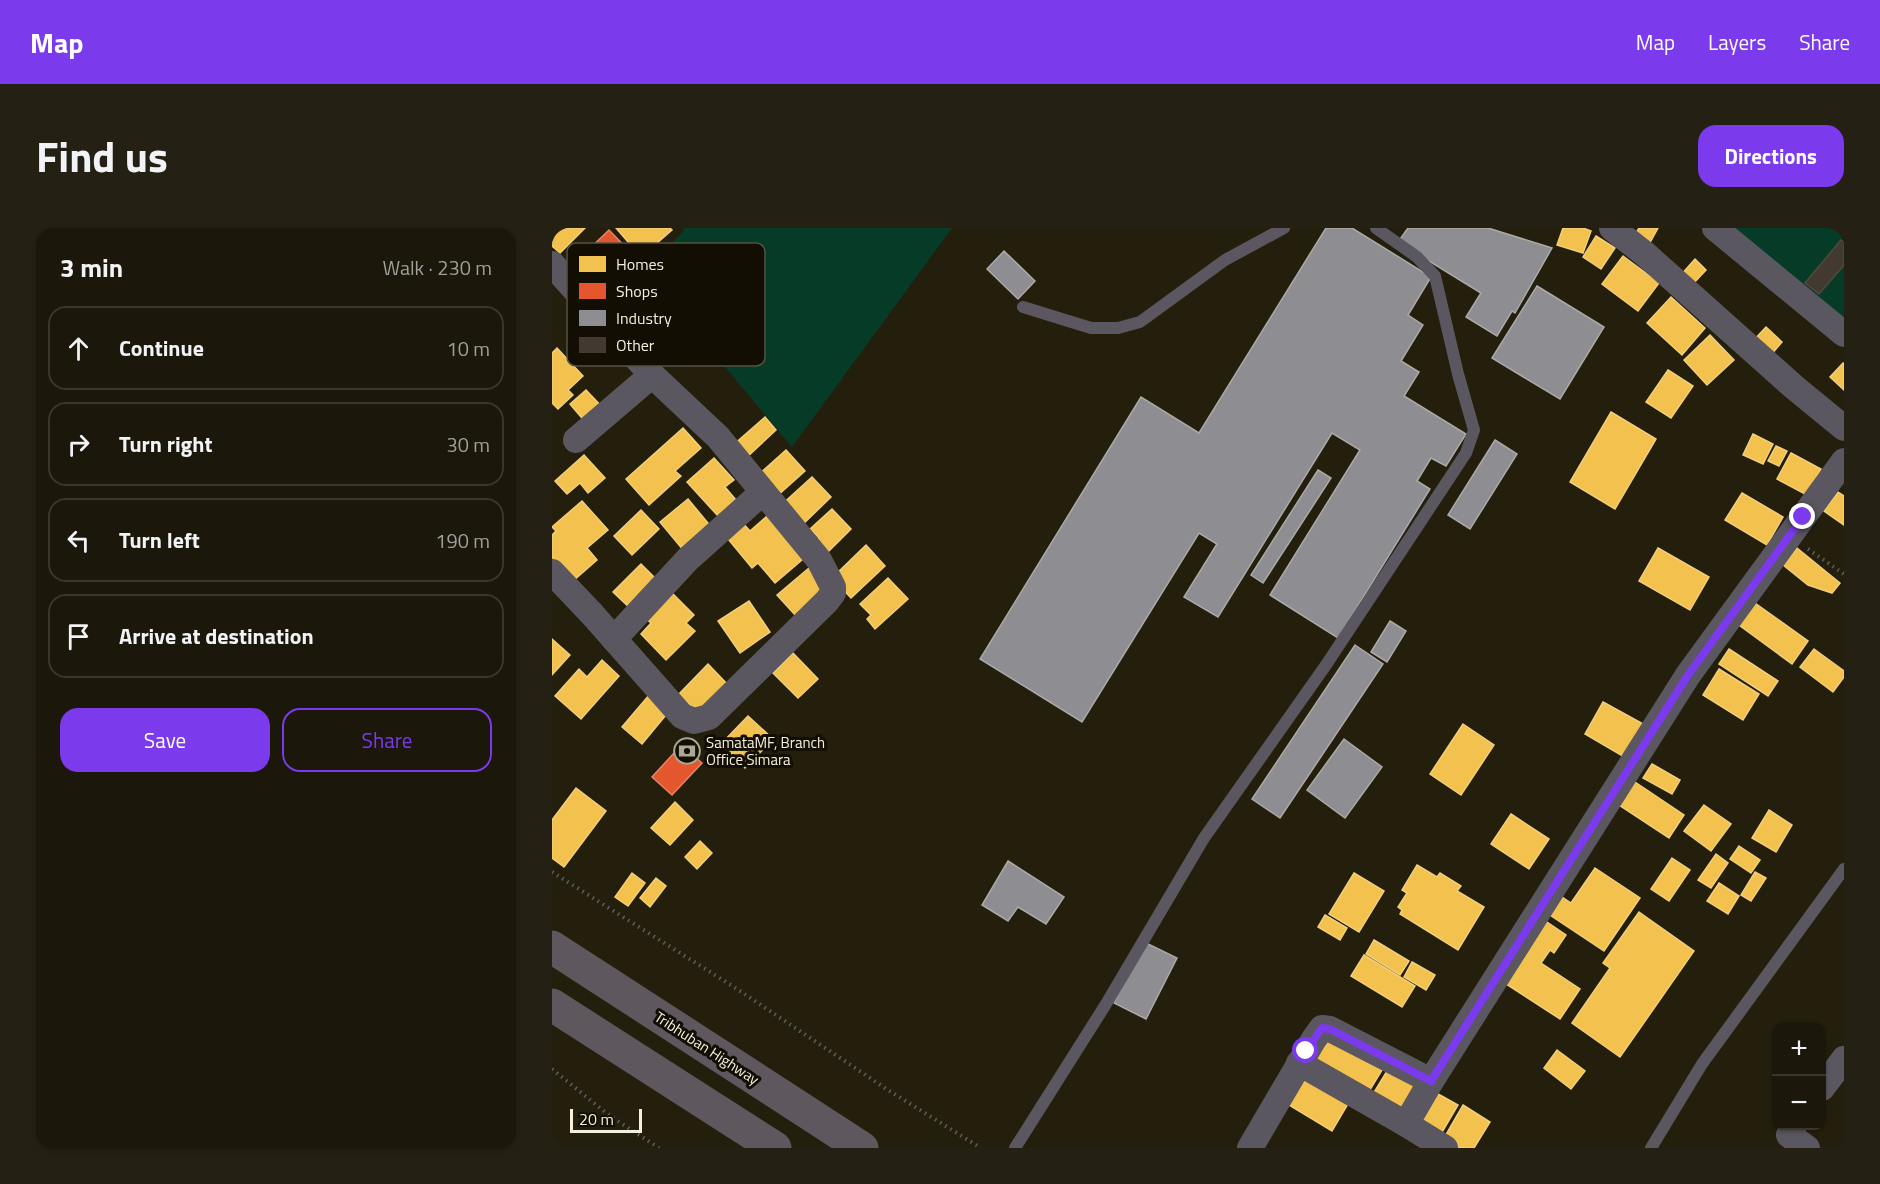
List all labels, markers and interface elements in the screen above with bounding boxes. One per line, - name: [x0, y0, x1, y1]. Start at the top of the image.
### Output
- text: Map: [30, 21, 84, 64]
- text: Map: [1636, 26, 1675, 58]
- text: Layers: [1708, 26, 1766, 58]
- text: Share: [1799, 26, 1850, 58]
- text: Find us: [36, 124, 168, 188]
- button: Directions: [1698, 125, 1844, 187]
- legend: [567, 243, 765, 366]
- text: 3 min: [60, 248, 123, 287]
- text: Walk · 230 m: [383, 252, 492, 283]
- text: Homes: [616, 252, 664, 276]
- text: Shops: [616, 279, 658, 303]
- text: Industry: [616, 306, 672, 330]
- text: Continue: [119, 331, 204, 365]
- icon: ahead: [62, 332, 95, 365]
- text: 10 m: [446, 333, 490, 364]
- text: Other: [616, 333, 655, 357]
- text: Turn right: [119, 427, 213, 461]
- icon: right: [62, 428, 95, 461]
- text: 30 m: [446, 429, 490, 460]
- route end: [1789, 503, 1815, 529]
- text: Turn left: [119, 523, 200, 557]
- icon: left: [62, 524, 95, 557]
- text: 190 m: [435, 525, 490, 556]
- text: Arrive at destination: [119, 619, 314, 653]
- icon: arrive: [62, 620, 95, 653]
- button: Save: [60, 708, 270, 772]
- button: Share: [282, 708, 492, 772]
- place label: SamataMF, Branch Office Simara: [706, 731, 825, 771]
- bank icon: SamataMF, Branch Office Simara: [672, 736, 702, 766]
- street label: Tribhuban Highway: [650, 1005, 764, 1091]
- map controls: [1772, 1022, 1826, 1130]
- button: +: [1772, 1022, 1826, 1076]
- route start: [1292, 1037, 1318, 1063]
- button: −: [1772, 1076, 1826, 1130]
- scale bar: [570, 1106, 642, 1134]
- text: 20 m: [579, 1107, 614, 1131]

